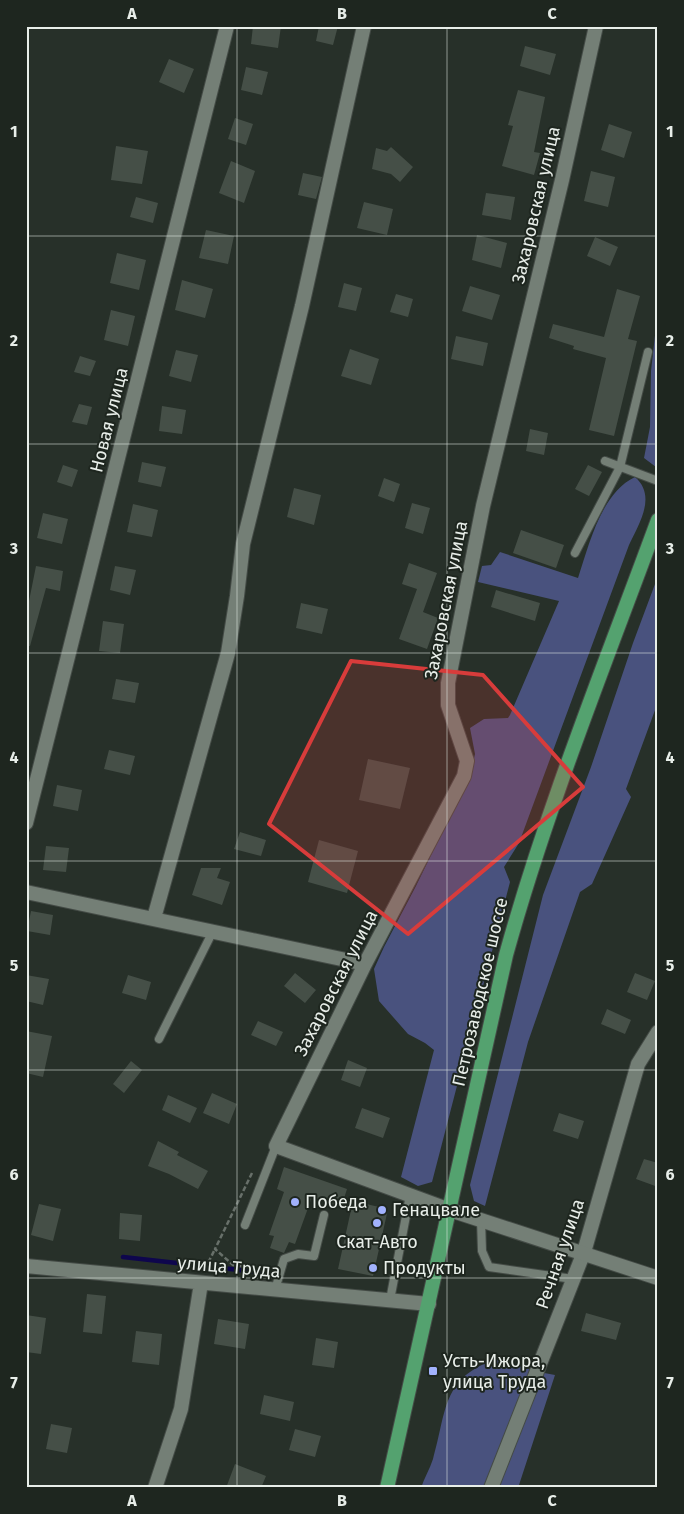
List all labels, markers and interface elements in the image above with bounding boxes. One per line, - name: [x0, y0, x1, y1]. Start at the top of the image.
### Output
- text: A: [126, 4, 137, 23]
- text: B: [337, 4, 347, 23]
- text: C: [547, 4, 557, 23]
- text: 1: [10, 122, 18, 141]
- text: 1: [666, 122, 674, 141]
- street label: Захаровская улица: [507, 124, 565, 286]
- text: 2: [10, 331, 18, 350]
- text: 2: [666, 331, 674, 350]
- street label: Новая улица: [85, 365, 133, 475]
- street label: Захаровская улица: [420, 519, 472, 681]
- text: 3: [9, 539, 18, 558]
- text: 3: [665, 539, 674, 558]
- text: 4: [9, 748, 19, 767]
- text: 4: [665, 748, 675, 767]
- street label: Петрозаводское шоссе: [448, 895, 512, 1089]
- street label: Захаровская улица: [290, 906, 382, 1060]
- text: 5: [10, 956, 19, 975]
- text: 5: [666, 956, 675, 975]
- text: 6: [9, 1165, 19, 1184]
- text: 6: [665, 1165, 675, 1184]
- place label: Победа: [305, 1191, 368, 1213]
- marker: Победа: [289, 1196, 301, 1208]
- street label: Речная улица: [531, 1196, 589, 1312]
- place label: Генацвале: [392, 1199, 480, 1221]
- marker: Генацвале: [376, 1204, 388, 1216]
- marker: Скат-Авто: [371, 1217, 383, 1229]
- place label: Скат-Авто: [336, 1231, 418, 1253]
- street label: улица Труда: [177, 1252, 281, 1282]
- place label: Продукты: [383, 1257, 466, 1279]
- marker: Продукты: [367, 1262, 379, 1274]
- place label: Усть-Ижора, улица Труда: [443, 1350, 546, 1393]
- marker: Усть-Ижора, улица Труда: [427, 1365, 439, 1377]
- text: 7: [10, 1373, 18, 1392]
- text: 7: [666, 1373, 674, 1392]
- text: A: [126, 1491, 137, 1510]
- text: B: [337, 1491, 347, 1510]
- text: C: [547, 1491, 557, 1510]

